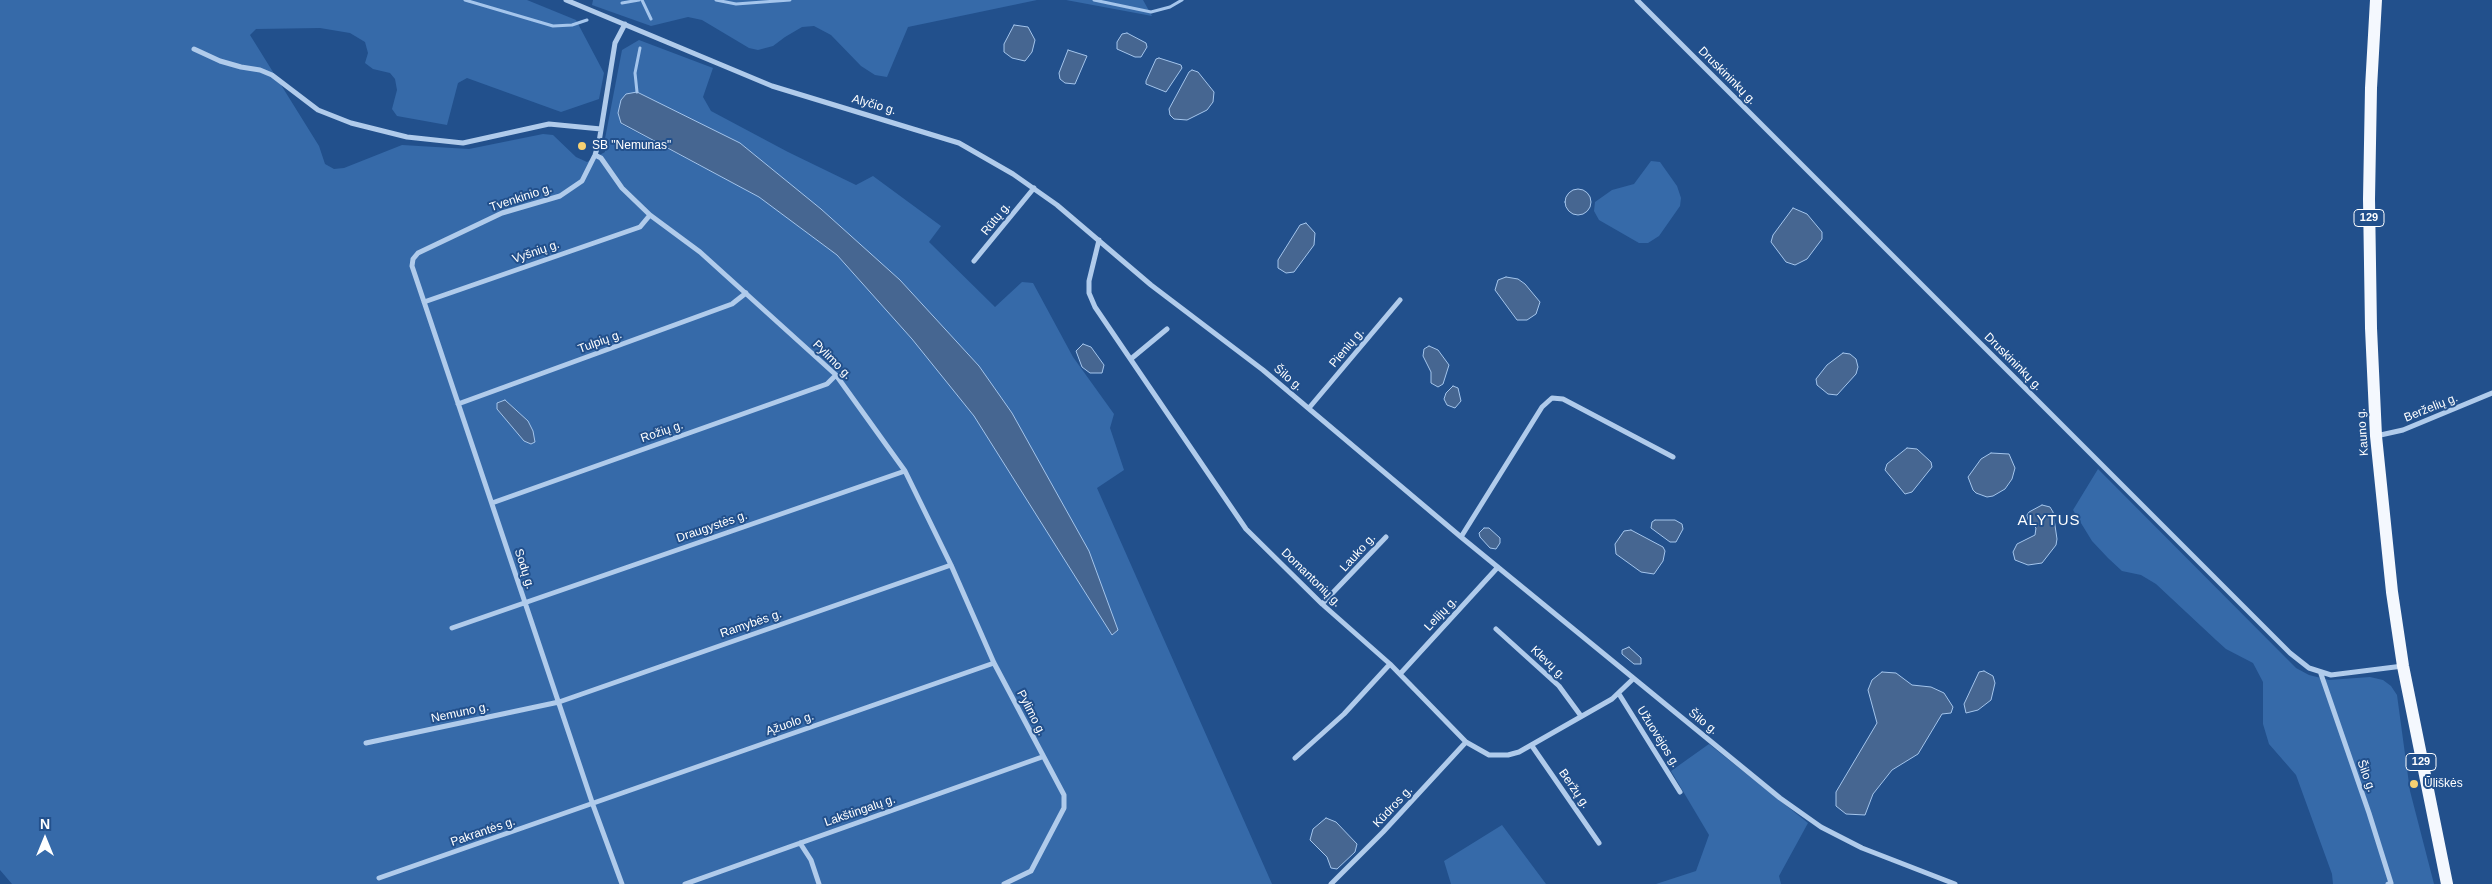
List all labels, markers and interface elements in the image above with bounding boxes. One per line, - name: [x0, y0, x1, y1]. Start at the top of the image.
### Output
- street label: Druskininkų g.: [1695, 44, 1759, 108]
- street label: Alyčio g.: [850, 92, 898, 118]
- place label: SB "Nemunas": [592, 139, 671, 153]
- marker: SB "Nemunas": [576, 140, 588, 152]
- street label: Tvenkinio g.: [488, 181, 554, 215]
- street label: Rūtų g.: [978, 199, 1014, 239]
- road number: 129: [2354, 210, 2384, 227]
- street label: Vyšnių g.: [511, 237, 561, 267]
- street label: Pienių g.: [1326, 325, 1368, 371]
- street label: Tulpių g.: [576, 327, 624, 357]
- street label: Druskininkų g.: [1981, 330, 2045, 394]
- street label: Pylimo g.: [809, 337, 855, 383]
- street label: Šilo g.: [1271, 362, 1305, 394]
- street label: Berželių g.: [2402, 391, 2460, 425]
- street label: Kauno g.: [2354, 408, 2372, 456]
- street label: Rožių g.: [639, 418, 685, 446]
- street label: Draugystės g.: [675, 508, 749, 546]
- district label: ALYTUS: [2017, 512, 2081, 530]
- street label: Lauko g.: [1337, 531, 1379, 575]
- street label: Domantonių g.: [1278, 546, 1344, 610]
- street label: Sodų g.: [511, 547, 537, 591]
- street label: Lelijų g.: [1422, 594, 1460, 634]
- street label: Ramybės g.: [718, 607, 784, 641]
- street label: Klevų g.: [1527, 643, 1569, 683]
- street label: Pylimo g.: [1013, 688, 1049, 738]
- street label: Nemuno g.: [430, 700, 490, 726]
- street label: Užuovėjos g.: [1634, 704, 1682, 770]
- street label: Šilo g.: [1685, 706, 1721, 738]
- street label: Ąžuolo g.: [764, 709, 816, 739]
- road number: 129: [2406, 754, 2436, 770]
- street label: Šilo g.: [2354, 758, 2378, 794]
- street label: Beržų g.: [1555, 767, 1593, 811]
- place label: Ūliškės: [2424, 777, 2463, 791]
- marker: Ūliškės: [2408, 778, 2420, 790]
- street label: Kūdros g.: [1370, 783, 1416, 831]
- street label: Lakštingalų g.: [823, 792, 897, 830]
- north arrow: [20, 814, 70, 864]
- street label: Pakrantės g.: [449, 814, 517, 850]
- text: N: [40, 816, 50, 832]

